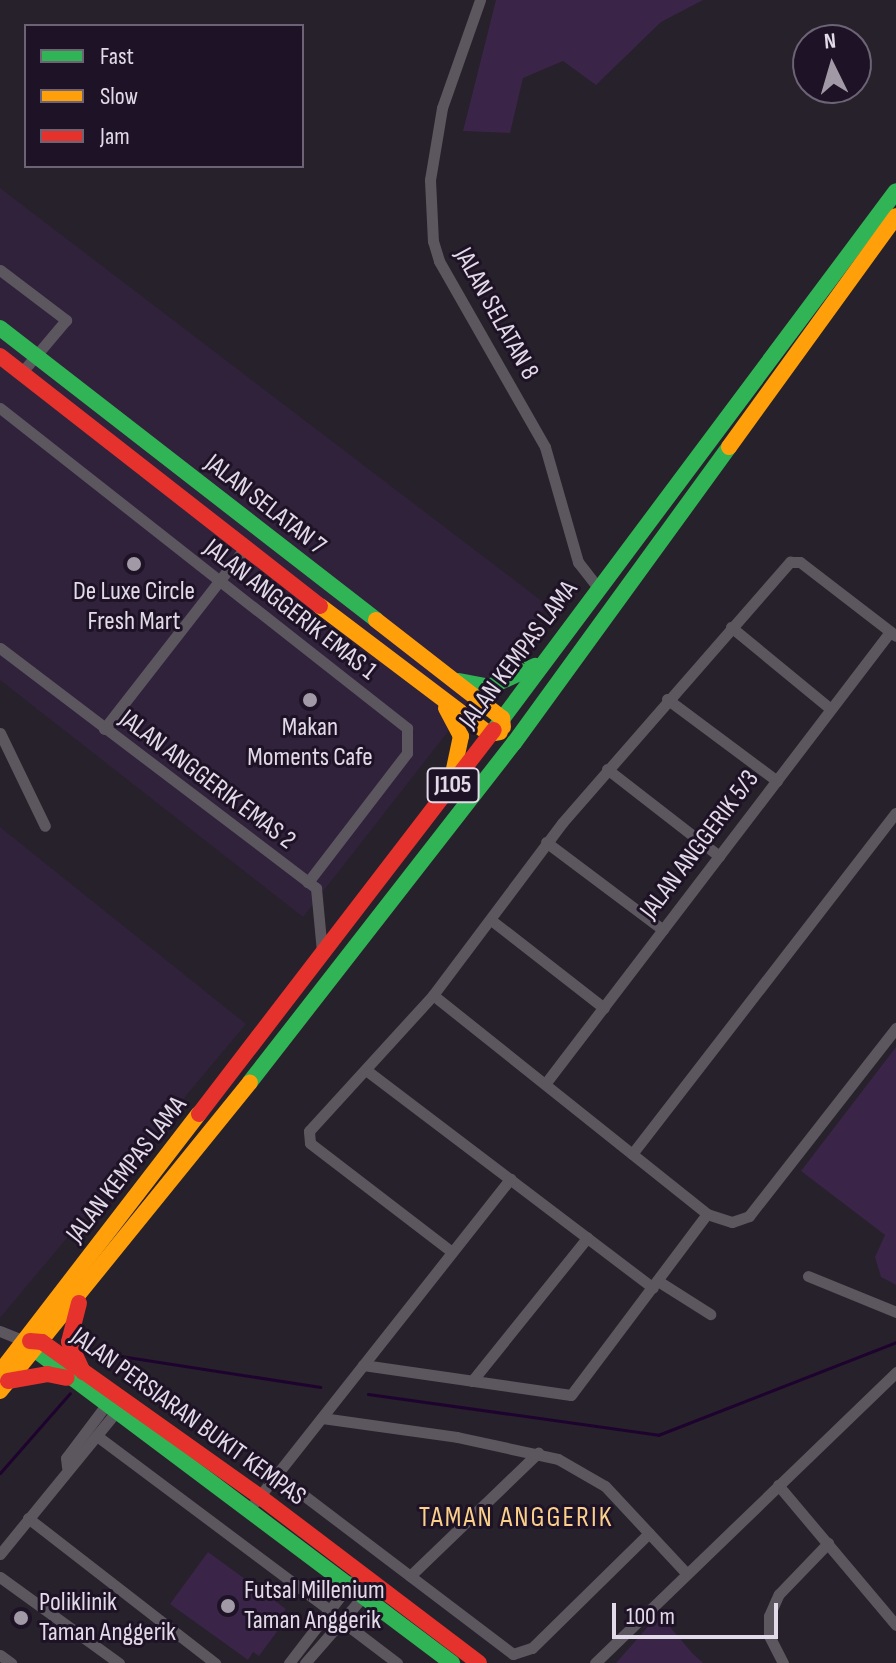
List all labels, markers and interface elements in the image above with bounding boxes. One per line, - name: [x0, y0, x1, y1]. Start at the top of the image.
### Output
- legend: [24, 24, 304, 168]
- north arrow: [792, 24, 872, 104]
- text: N: [823, 28, 837, 56]
- text: Fast: [100, 42, 134, 71]
- text: Slow: [100, 82, 138, 111]
- text: Jam: [100, 122, 130, 151]
- street label: JALAN SELATAN 8: [447, 243, 545, 385]
- street label: JALAN SELATAN 7: [198, 448, 332, 562]
- street label: JALAN ANGGERIK EMAS 1: [197, 533, 383, 687]
- marker: De Luxe Circle Fresh Mart: [125, 555, 143, 573]
- street label: JALAN KEMPAS LAMA: [453, 575, 585, 735]
- place label: De Luxe Circle Fresh Mart: [73, 576, 195, 638]
- marker: Makan Moments Cafe: [301, 691, 319, 709]
- street label: JALAN ANGGERIK EMAS 2: [113, 704, 301, 856]
- place label: Makan Moments Cafe: [247, 712, 373, 774]
- street label: JALAN ANGGERIK 5/3: [634, 764, 766, 926]
- road number: J105: [425, 765, 481, 805]
- street label: JALAN KEMPAS LAMA: [60, 1091, 194, 1249]
- street label: JALAN PERSIARAN BUKIT KEMPAS: [64, 1321, 312, 1513]
- district label: TAMAN ANGGERIK: [419, 1501, 613, 1535]
- place label: Futsal Millenium Taman Anggerik: [244, 1575, 385, 1636]
- place label: Poliklinik Taman Anggerik: [39, 1587, 176, 1648]
- scale bar: [616, 1587, 782, 1637]
- marker: Futsal Millenium Taman Anggerik: [219, 1597, 237, 1615]
- text: 100 m: [626, 1602, 675, 1631]
- marker: Poliklinik Taman Anggerik: [10, 1607, 32, 1629]

